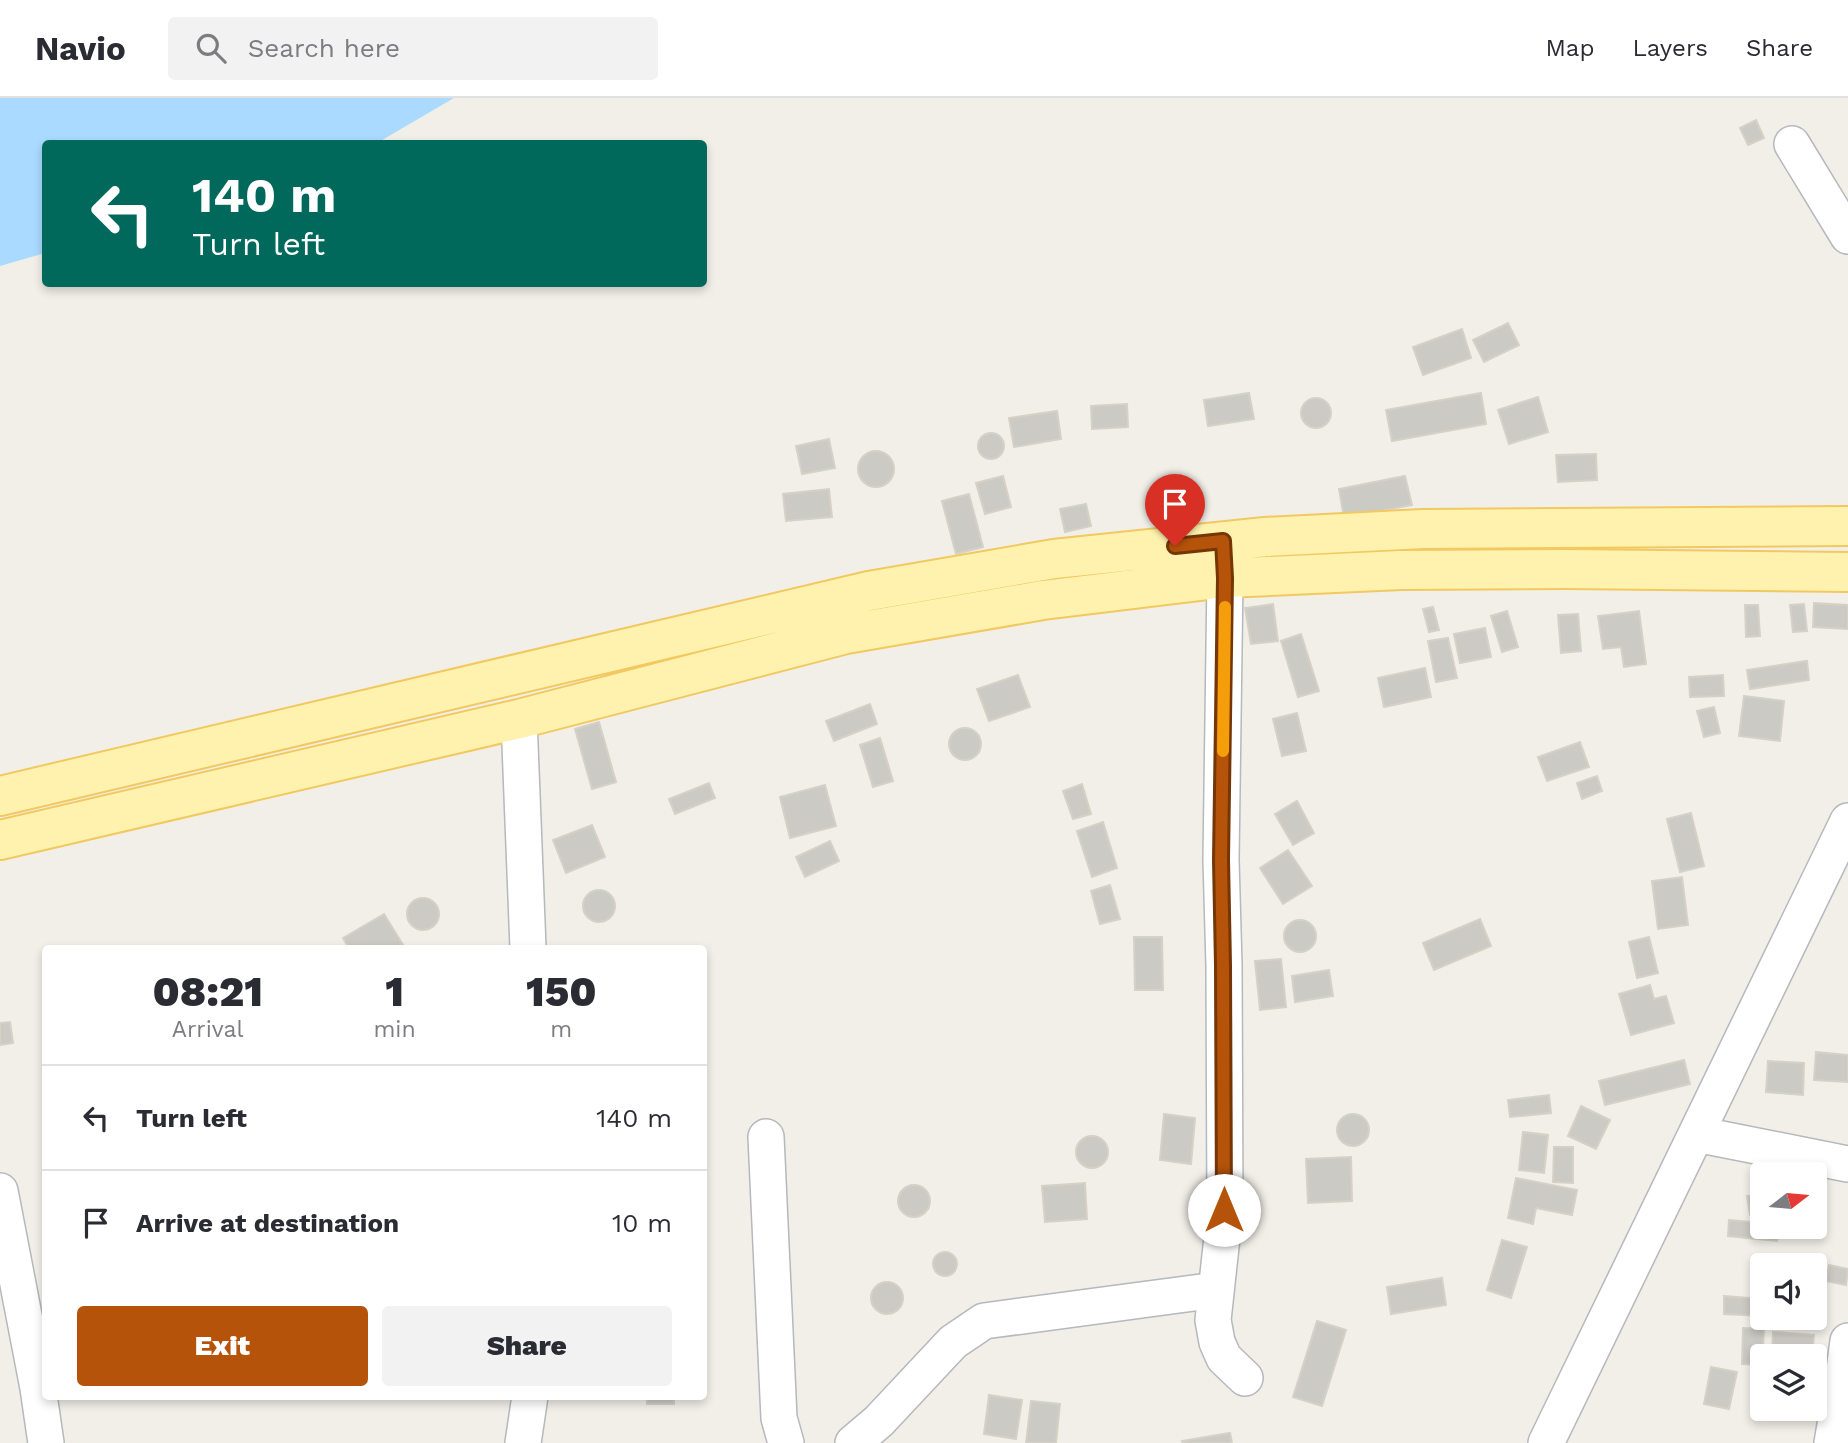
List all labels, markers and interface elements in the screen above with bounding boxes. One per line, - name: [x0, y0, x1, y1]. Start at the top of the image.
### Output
- search box: [168, 17, 658, 80]
- text: Navio: [35, 29, 126, 68]
- icon: search: [192, 29, 230, 67]
- text: Search here: [248, 33, 400, 63]
- text: Map: [1546, 34, 1594, 62]
- text: Layers: [1632, 34, 1708, 62]
- text: Share: [1746, 34, 1813, 62]
- text: 140 m: [192, 166, 336, 224]
- icon: left: [77, 168, 168, 259]
- text: Turn left: [192, 225, 325, 263]
- pin: [1145, 474, 1205, 546]
- icon: arrive: [1156, 485, 1194, 523]
- text: 08:21: [152, 967, 263, 1016]
- text: 1: [385, 967, 404, 1016]
- text: 150: [526, 967, 597, 1016]
- text: Arrival: [172, 1016, 244, 1043]
- text: min: [373, 1016, 416, 1043]
- text: m: [550, 1016, 572, 1043]
- icon: left: [77, 1099, 115, 1137]
- text: Turn left: [136, 1103, 247, 1133]
- text: 140 m: [596, 1103, 672, 1133]
- north arrow: [1750, 1162, 1827, 1239]
- map controls: [1750, 1162, 1827, 1421]
- position arrow: [1187, 1173, 1261, 1247]
- icon: arrive: [77, 1204, 115, 1242]
- text: Arrive at destination: [136, 1208, 399, 1238]
- text: 10 m: [612, 1208, 672, 1238]
- button: sound: [1750, 1253, 1827, 1330]
- button: Exit: [77, 1306, 368, 1386]
- button: Share: [382, 1306, 672, 1386]
- button: layers: [1750, 1344, 1827, 1421]

